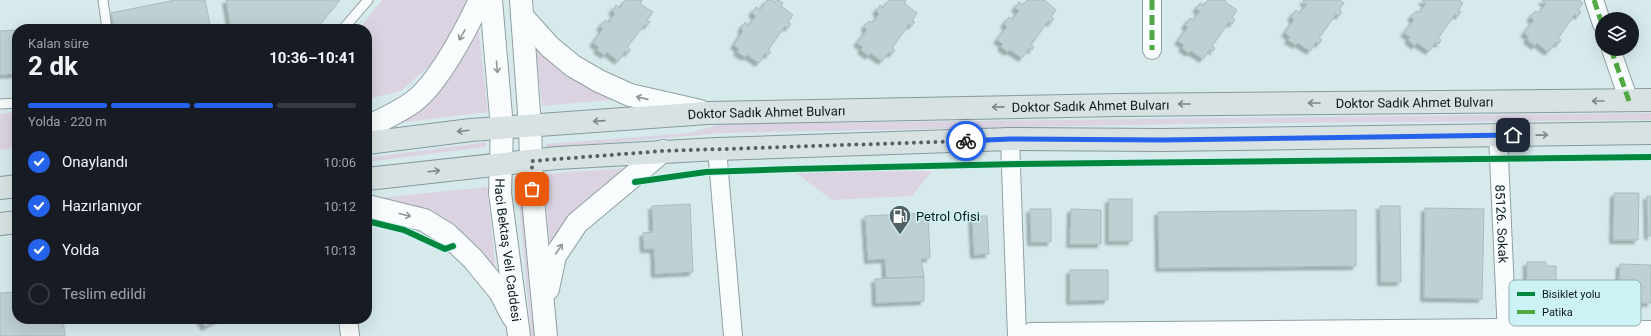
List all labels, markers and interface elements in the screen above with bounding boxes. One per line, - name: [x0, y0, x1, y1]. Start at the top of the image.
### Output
- map controls: [1595, 12, 1639, 56]
- button: layers: [1595, 12, 1639, 56]
- one-way arrow: [457, 29, 465, 41]
- text: Kalan süre: [28, 36, 89, 51]
- text: 10:36–10:41: [269, 49, 356, 67]
- text: 2 dk: [28, 51, 78, 81]
- one-way arrow: [493, 60, 501, 73]
- one-way arrow: [636, 93, 649, 101]
- street label: Doktor Sadık Ahmet Bulvarı: [1336, 94, 1493, 110]
- street label: Doktor Sadık Ahmet Bulvarı: [1011, 97, 1169, 115]
- one-way arrow: [1592, 97, 1605, 105]
- one-way arrow: [1308, 99, 1321, 107]
- one-way arrow: [1178, 100, 1191, 108]
- street label: Doktor Sadık Ahmet Bulvarı: [687, 103, 846, 122]
- one-way arrow: [992, 103, 1005, 111]
- text: Yolda · 220 m: [28, 114, 107, 129]
- one-way arrow: [593, 117, 606, 124]
- pin: [1496, 118, 1530, 152]
- courier: [946, 121, 986, 161]
- icon: home: [1502, 124, 1524, 146]
- one-way arrow: [457, 127, 470, 135]
- icon: bike: [955, 130, 977, 152]
- one-way arrow: [1535, 131, 1548, 139]
- icon: check: [28, 151, 50, 173]
- text: Onaylandı: [62, 153, 128, 171]
- text: 10:06: [324, 155, 356, 170]
- one-way arrow: [427, 168, 440, 175]
- pin: [515, 172, 549, 206]
- street label: Haci Bektaş Veli Caddesi: [492, 178, 524, 322]
- icon: bag: [521, 178, 543, 200]
- street label: 85126. Sokak: [1493, 184, 1511, 264]
- icon: check: [28, 195, 50, 217]
- text: Hazırlanıyor: [62, 197, 142, 215]
- text: 10:12: [324, 199, 356, 214]
- fuel station icon: Petrol Ofisi: [887, 203, 913, 236]
- place label: Petrol Ofisi: [916, 209, 980, 224]
- one-way arrow: [398, 212, 411, 220]
- icon: check: [28, 239, 50, 261]
- text: Yolda: [62, 241, 99, 259]
- text: 10:13: [324, 243, 356, 258]
- one-way arrow: [556, 243, 564, 255]
- legend: [1509, 280, 1641, 326]
- text: Teslim edildi: [62, 285, 146, 303]
- text: Bisiklet yolu: [1542, 288, 1600, 301]
- text: Patika: [1542, 306, 1573, 319]

